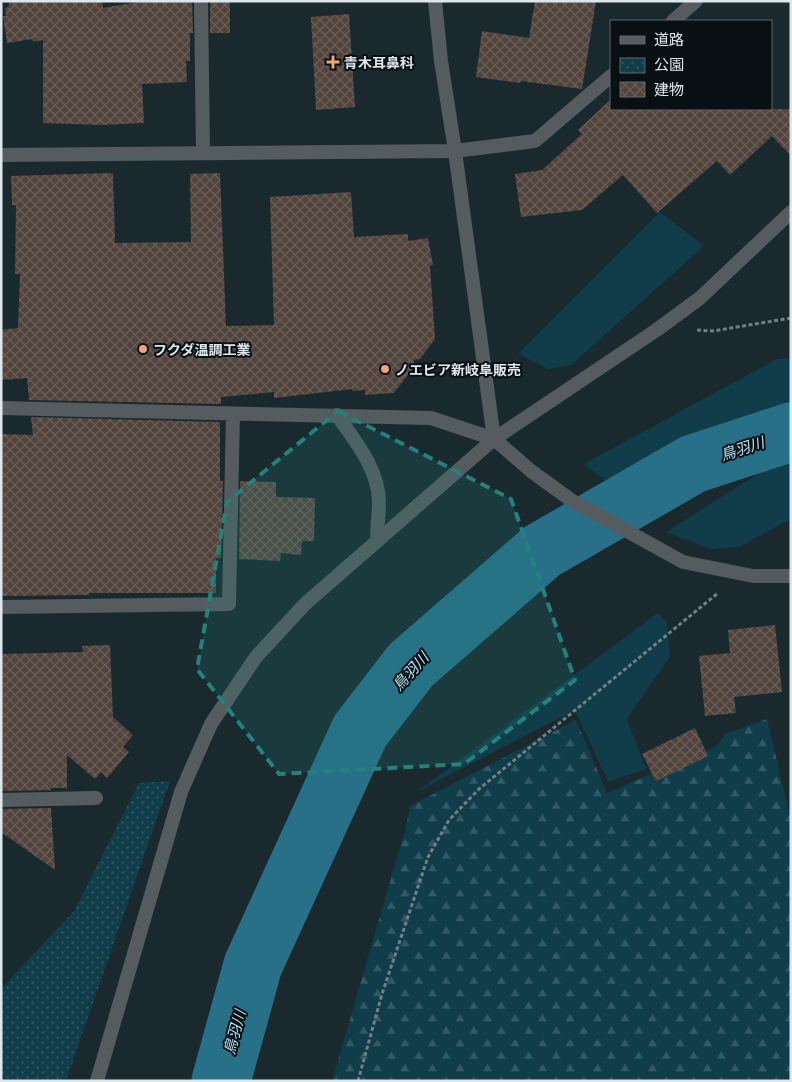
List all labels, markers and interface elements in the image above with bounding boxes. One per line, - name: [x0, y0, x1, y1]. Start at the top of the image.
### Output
- legend: [610, 20, 772, 110]
- text: 道路: [654, 29, 684, 49]
- place label: 青木耳鼻科: [344, 53, 414, 72]
- text: 公園: [654, 54, 684, 74]
- marker: 青木耳鼻科: [326, 55, 340, 69]
- text: 建物: [654, 79, 684, 99]
- place label: フクダ温調工業: [153, 340, 250, 359]
- marker: フクダ温調工業: [137, 343, 149, 355]
- place label: ノエビア新岐阜販売: [395, 360, 521, 379]
- marker: ノエビア新岐阜販売: [379, 363, 391, 375]
- water label: 鳥羽川: [718, 431, 768, 464]
- water label: 鳥羽川: [388, 646, 434, 694]
- water label: 鳥羽川: [219, 1006, 250, 1056]

